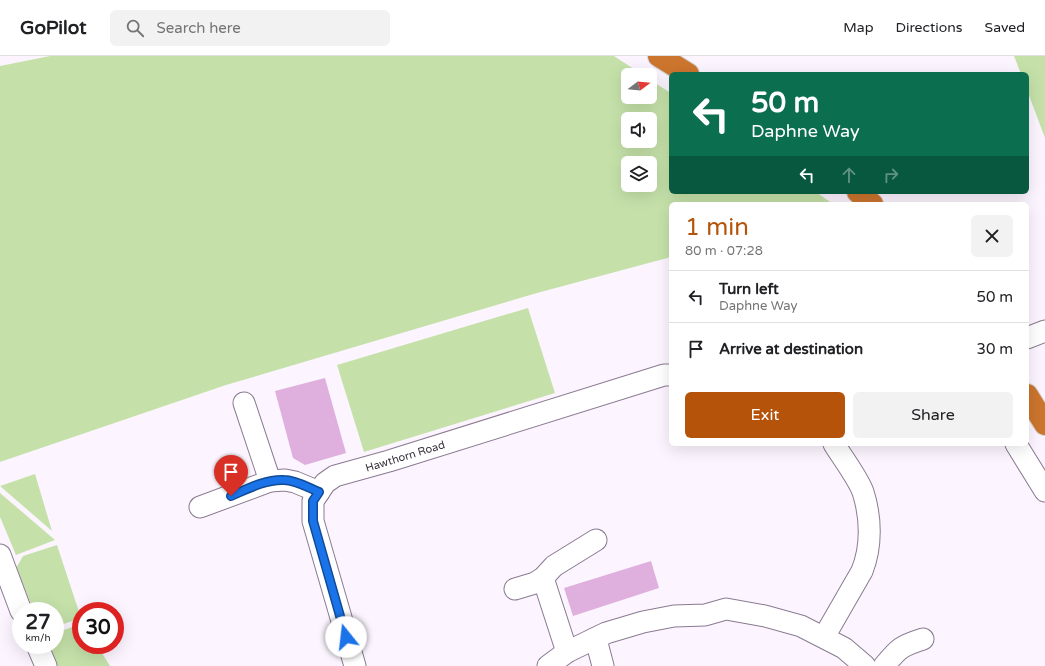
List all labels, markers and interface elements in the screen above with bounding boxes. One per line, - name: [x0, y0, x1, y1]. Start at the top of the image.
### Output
- search box: [110, 10, 390, 46]
- text: GoPilot: [20, 17, 86, 39]
- icon: search: [124, 17, 146, 39]
- text: Search here: [156, 19, 241, 37]
- text: Map: [843, 19, 874, 36]
- text: Directions: [896, 19, 963, 36]
- text: Saved: [985, 19, 1025, 36]
- north arrow: [621, 68, 657, 104]
- map controls: [621, 68, 657, 192]
- text: 50 m: [751, 86, 819, 120]
- icon: left: [685, 88, 737, 140]
- button: sound: [621, 112, 657, 148]
- text: Daphne Way: [751, 120, 860, 142]
- button: layers: [621, 156, 657, 192]
- icon: left: [796, 164, 818, 186]
- icon: ahead: [838, 164, 860, 186]
- icon: right: [880, 164, 902, 186]
- text: 1 min: [685, 213, 749, 242]
- button: close: [971, 215, 1013, 257]
- text: 80 m · 07:28: [685, 243, 763, 259]
- text: Turn left: [719, 280, 779, 298]
- icon: left: [685, 286, 707, 308]
- text: 50 m: [976, 288, 1013, 306]
- text: Daphne Way: [719, 298, 798, 314]
- icon: arrive: [685, 338, 707, 360]
- text: Arrive at destination: [719, 340, 863, 358]
- text: 30 m: [976, 340, 1013, 358]
- button: Exit: [685, 392, 845, 438]
- button: Share: [853, 392, 1013, 438]
- street label: Hawthorn Road: [364, 438, 446, 475]
- pin: [214, 455, 248, 496]
- icon: arrive: [220, 461, 242, 483]
- speed limit sign: 30: [72, 602, 124, 654]
- text: 27: [25, 611, 51, 635]
- position arrow: [325, 616, 367, 658]
- text: km/h: [25, 632, 51, 644]

